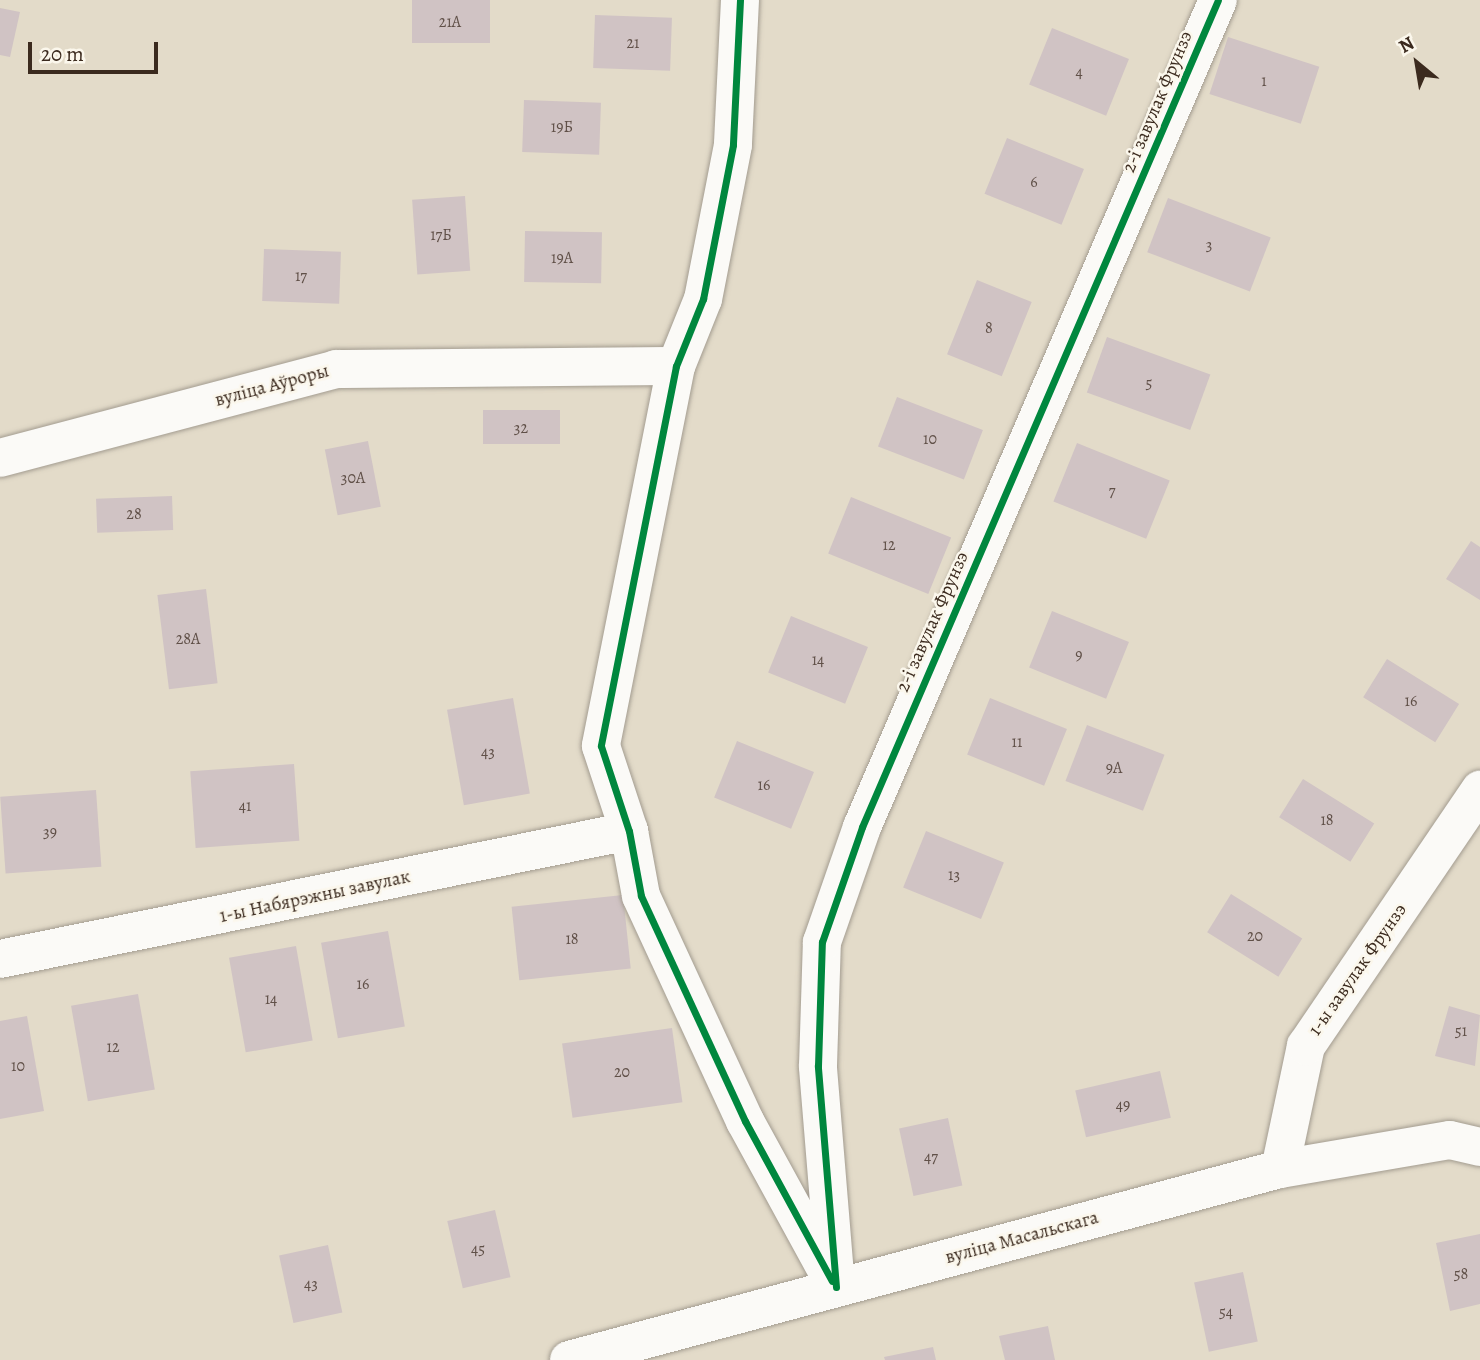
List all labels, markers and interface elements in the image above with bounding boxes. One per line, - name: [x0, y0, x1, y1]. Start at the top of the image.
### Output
- house number: 21А: [439, 12, 461, 32]
- scale bar: [32, 28, 161, 72]
- street label: 2-і завулак Фрунзэ: [1118, 28, 1198, 176]
- north arrow: [1382, 28, 1452, 98]
- text: N: [1394, 30, 1419, 60]
- house number: 21: [626, 33, 640, 53]
- text: 20 m: [41, 40, 84, 68]
- house number: 4: [1075, 62, 1083, 82]
- house number: 1: [1261, 71, 1267, 91]
- house number: 19Б: [551, 117, 573, 137]
- house number: 6: [1030, 172, 1038, 192]
- house number: 17Б: [430, 225, 452, 245]
- house number: 3: [1206, 235, 1212, 255]
- house number: 19А: [551, 248, 573, 268]
- house number: 17: [295, 266, 307, 286]
- house number: 8: [985, 318, 993, 338]
- street label: вуліца Аўроры: [212, 360, 332, 412]
- house number: 5: [1146, 373, 1152, 393]
- house number: 32: [514, 418, 528, 438]
- house number: 10: [923, 429, 937, 449]
- house number: 30А: [341, 468, 365, 488]
- house number: 7: [1109, 481, 1115, 501]
- house number: 28: [126, 504, 142, 524]
- house number: 12: [882, 535, 896, 555]
- street label: 2-і завулак Фрунзэ: [892, 548, 974, 696]
- house number: 28А: [176, 629, 200, 649]
- house number: 9: [1075, 645, 1083, 665]
- house number: 14: [812, 650, 824, 670]
- house number: 16: [1405, 691, 1417, 711]
- house number: 11: [1012, 732, 1022, 752]
- house number: 43: [481, 742, 495, 762]
- house number: 9А: [1106, 758, 1122, 778]
- house number: 16: [758, 775, 770, 795]
- house number: 41: [239, 796, 251, 816]
- house number: 18: [1320, 810, 1334, 830]
- house number: 39: [43, 822, 57, 842]
- house number: 13: [948, 865, 960, 885]
- street label: 1-ы Набярэжны завулак: [218, 866, 412, 928]
- street label: 1-ы завулак Фрунзэ: [1304, 900, 1412, 1040]
- house number: 20: [1247, 926, 1263, 946]
- house number: 18: [565, 929, 579, 949]
- house number: 16: [357, 974, 369, 994]
- house number: 14: [265, 989, 277, 1009]
- house number: 51: [1455, 1021, 1467, 1041]
- house number: 12: [106, 1037, 120, 1057]
- house number: 10: [11, 1056, 25, 1076]
- house number: 20: [614, 1062, 630, 1082]
- house number: 49: [1116, 1095, 1130, 1115]
- house number: 47: [924, 1147, 938, 1167]
- street label: вуліца Масальскага: [943, 1207, 1101, 1269]
- house number: 45: [471, 1239, 485, 1259]
- house number: 58: [1454, 1264, 1468, 1284]
- house number: 43: [304, 1274, 318, 1294]
- house number: 54: [1219, 1302, 1233, 1322]

